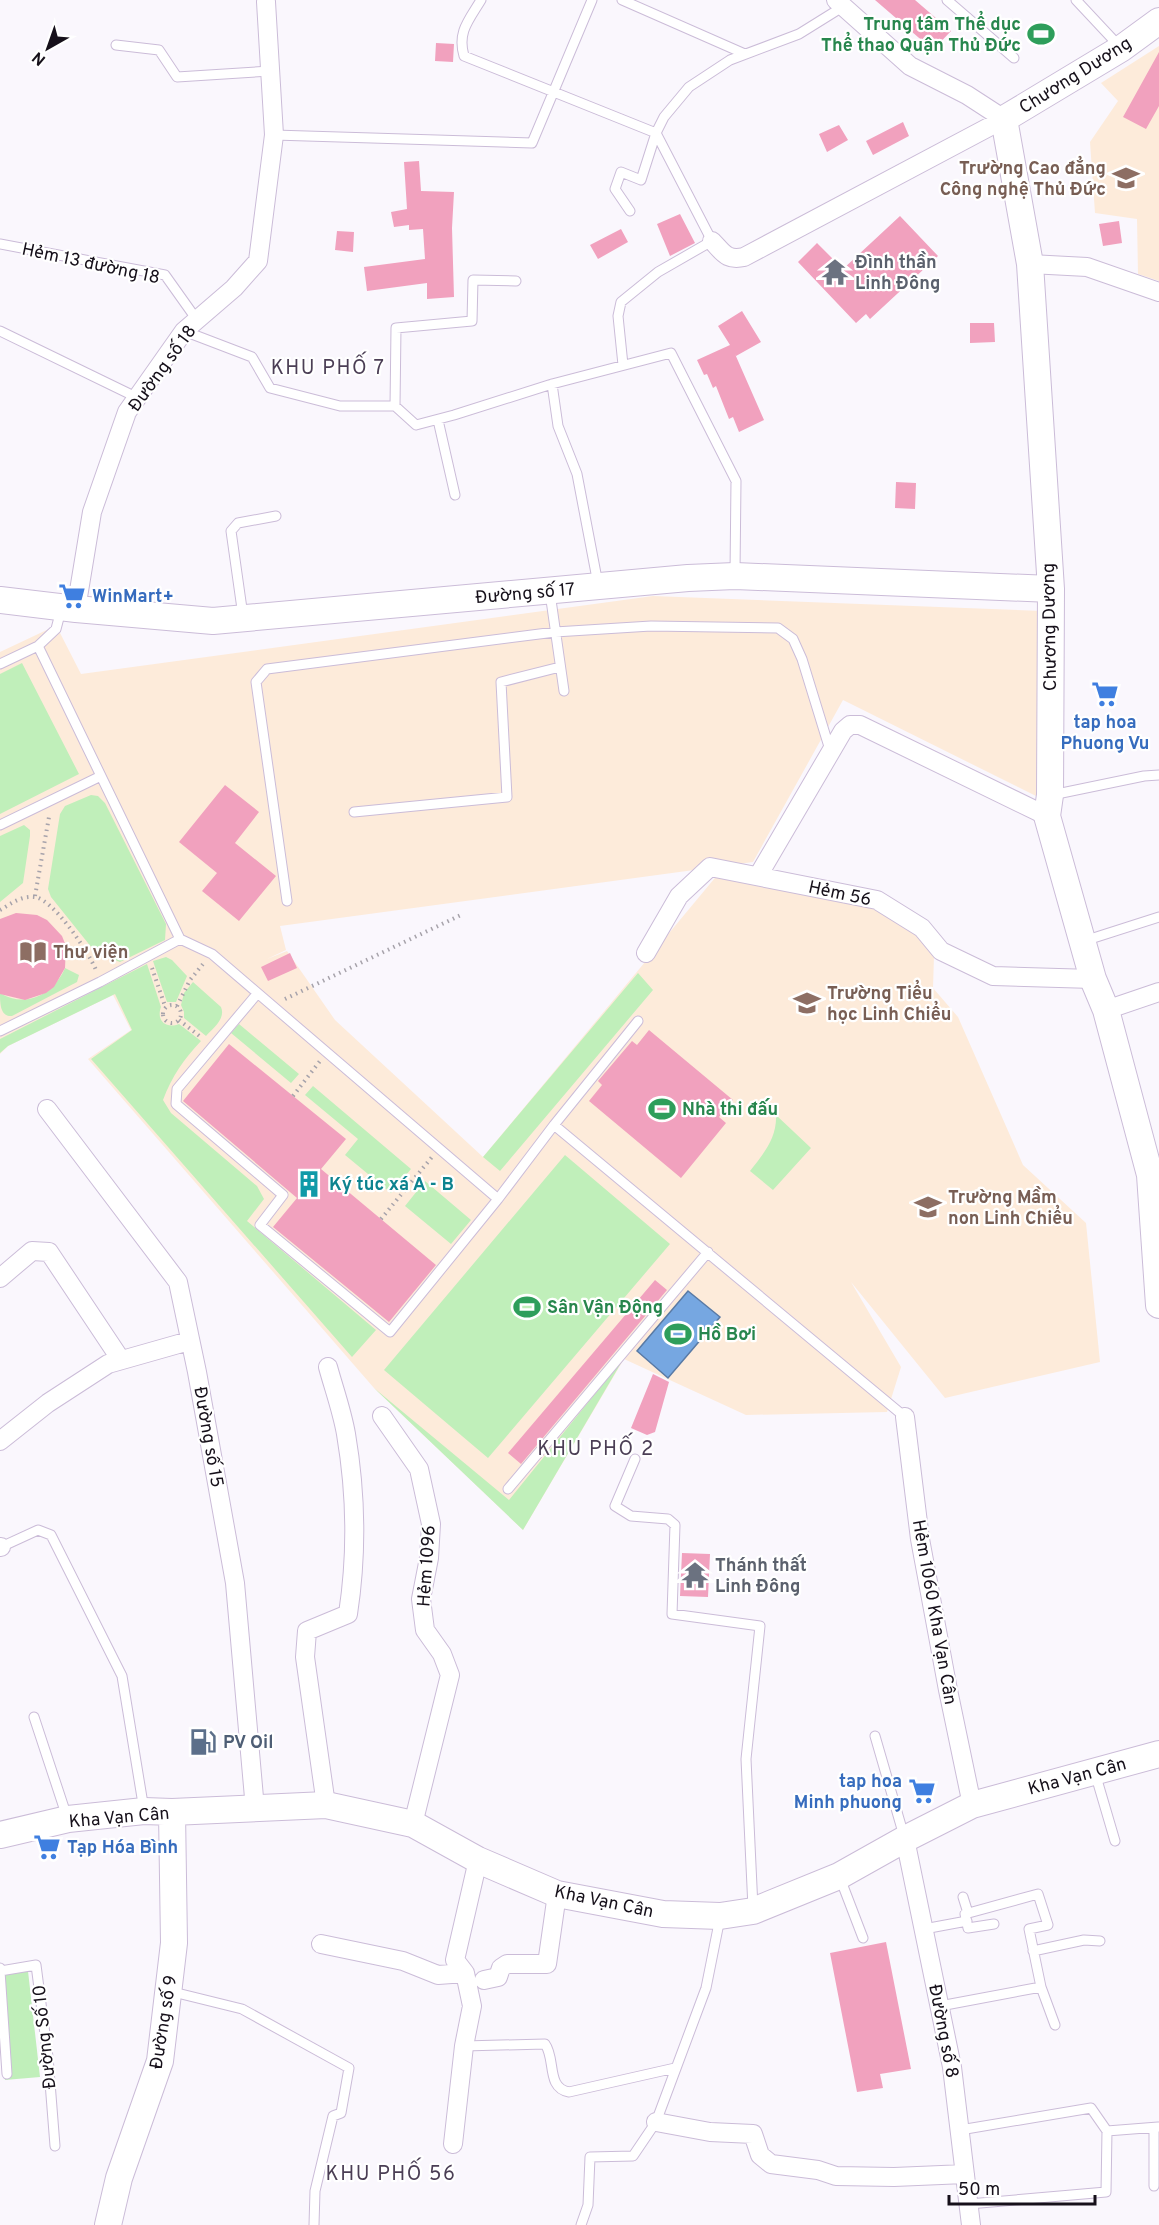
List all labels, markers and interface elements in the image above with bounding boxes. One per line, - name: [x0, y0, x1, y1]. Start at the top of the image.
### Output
- place label: Trung tâm Thể dục Thể thao Quận Thủ Đức: [821, 10, 1021, 58]
- north arrow: [18, 18, 78, 78]
- sports icon: Trung tâm Thể dục Thể thao Quận Thủ Đức: [1026, 19, 1056, 49]
- street label: Chương Dương: [1015, 33, 1136, 120]
- text: N: [29, 47, 50, 69]
- place label: Trường Cao đẳng Công nghệ Thủ Đức: [940, 155, 1106, 202]
- school or university icon: Trường Cao đẳng Công nghệ Thủ Đức: [1111, 163, 1141, 193]
- street label: Hẻm 13 đường 18: [19, 239, 162, 290]
- place label: Đình thần Linh Đông: [855, 251, 940, 296]
- temple icon: Đình thần Linh Đông: [820, 257, 850, 287]
- street label: Đường số 18: [123, 320, 202, 417]
- district label: KHU PHỐ 7: [271, 351, 385, 382]
- street label: Chương Dương: [1038, 563, 1063, 691]
- street label: Đường số 17: [474, 578, 576, 610]
- supermarket icon: WinMart+: [57, 581, 87, 611]
- place label: WinMart+: [92, 586, 174, 609]
- supermarket icon: tap hoa Phuong Vu: [1090, 679, 1120, 709]
- place label: tap hoa Phuong Vu: [1061, 712, 1149, 756]
- street label: Hẻm 56: [806, 877, 873, 912]
- library icon: Thư viện: [18, 937, 48, 967]
- place label: Thư viện: [53, 942, 128, 965]
- place label: Trường Tiểu học Linh Chiểu: [827, 979, 951, 1027]
- school or university icon: Trường Tiểu học Linh Chiểu: [792, 988, 822, 1018]
- sports icon: Nhà thi đấu: [647, 1094, 677, 1124]
- place label: Nhà thi đấu: [682, 1098, 778, 1122]
- building icon: Ký túc xá A - B: [294, 1169, 324, 1199]
- place label: Ký túc xá A - B: [329, 1174, 454, 1197]
- place label: Trường Mầm non Linh Chiểu: [948, 1186, 1073, 1231]
- school or university icon: Trường Mầm non Linh Chiểu: [913, 1192, 943, 1222]
- sports icon: Sân Vận Động: [512, 1292, 542, 1322]
- place label: Sân Vận Động: [547, 1297, 663, 1320]
- sports icon: Hồ Bơi: [663, 1319, 693, 1349]
- place label: Hồ Bơi: [698, 1323, 756, 1347]
- street label: Đường số 15: [187, 1385, 229, 1489]
- district label: KHU PHỐ 2: [537, 1432, 655, 1463]
- street label: Hẻm 1060 Kha Vạn Cân: [906, 1518, 961, 1707]
- street label: Hẻm 1096: [413, 1525, 442, 1608]
- place label: Thánh thất Linh Đông: [715, 1554, 807, 1599]
- temple icon: Thánh thất Linh Đông: [680, 1560, 710, 1590]
- fuel station icon: PV Oil: [188, 1727, 218, 1757]
- place label: PV Oil: [223, 1732, 273, 1755]
- street label: Kha Vạn Cân: [1026, 1753, 1129, 1802]
- place label: tap hoa Minh phuong: [794, 1771, 902, 1815]
- supermarket icon: tap hoa Minh phuong: [907, 1776, 937, 1806]
- street label: Kha Vạn Cân: [68, 1803, 170, 1834]
- supermarket icon: Tạp Hóa Bình: [32, 1832, 62, 1862]
- place label: Tạp Hóa Bình: [67, 1837, 178, 1860]
- street label: Kha Vạn Cân: [552, 1881, 655, 1924]
- street label: Đường số 9: [145, 1973, 183, 2071]
- street label: Đường số 8: [922, 1982, 964, 2080]
- street label: Đường Số 10: [28, 1984, 62, 2090]
- district label: KHU PHỐ 56: [326, 2157, 456, 2188]
- scale bar: [949, 2168, 1094, 2206]
- text: 50 m: [958, 2179, 1000, 2202]

